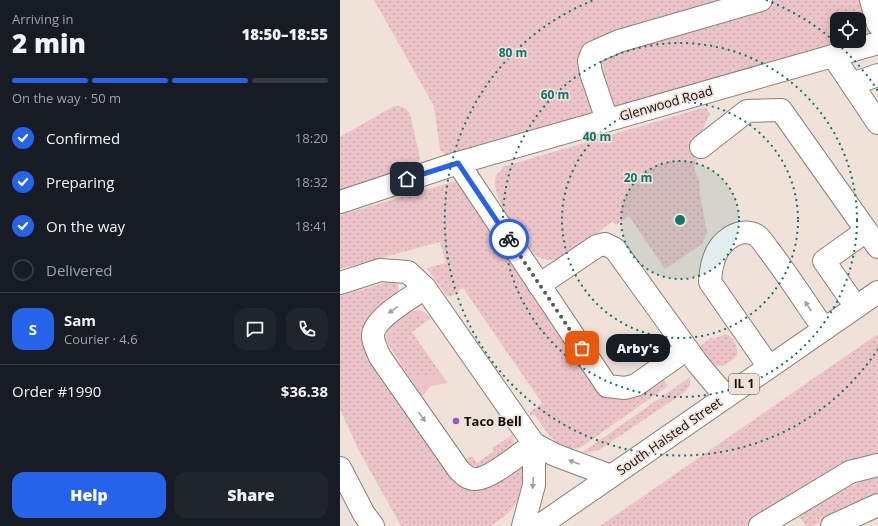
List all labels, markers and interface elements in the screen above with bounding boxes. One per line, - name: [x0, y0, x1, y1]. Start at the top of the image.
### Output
- text: Arriving in: [12, 10, 74, 28]
- map controls: [830, 12, 866, 48]
- button: locate: [830, 12, 866, 48]
- text: 18:50–18:55: [242, 24, 328, 44]
- text: 2 min: [12, 25, 86, 61]
- text: 80 m: [499, 44, 527, 61]
- street label: Glenwood Road: [617, 81, 715, 125]
- text: 60 m: [541, 86, 569, 103]
- text: On the way · 50 m: [12, 89, 121, 107]
- icon: check: [12, 127, 34, 149]
- text: Confirmed: [46, 128, 120, 148]
- text: 40 m: [583, 128, 611, 145]
- text: 18:20: [295, 129, 328, 147]
- pin: [390, 162, 424, 196]
- icon: home: [396, 168, 418, 190]
- text: 20 m: [624, 169, 652, 186]
- icon: check: [12, 171, 34, 193]
- text: Preparing: [46, 172, 114, 192]
- text: 18:32: [295, 173, 328, 191]
- centre of rings: [673, 213, 687, 227]
- icon: check: [12, 215, 34, 237]
- text: On the way: [46, 216, 125, 236]
- text: 18:41: [295, 217, 328, 235]
- courier: [489, 219, 529, 259]
- icon: bike: [498, 228, 520, 250]
- text: Delivered: [46, 260, 113, 280]
- one-way arrow: [804, 301, 812, 311]
- one-way arrow: [388, 306, 398, 314]
- button: chat: [234, 308, 276, 350]
- button: phone: [286, 308, 328, 350]
- text: Sam: [64, 310, 96, 330]
- text: S: [29, 319, 37, 339]
- text: Courier · 4.6: [64, 330, 138, 348]
- pin: [565, 331, 599, 365]
- callout: Arby's: [606, 334, 670, 362]
- icon: bag: [571, 337, 593, 359]
- text: Arby's: [617, 339, 659, 357]
- road number: IL 1: [729, 374, 759, 394]
- text: Order #1990: [12, 381, 101, 401]
- text: $36.38: [281, 381, 328, 401]
- street label: South Halsted Street: [613, 393, 726, 479]
- one-way arrow: [418, 412, 426, 423]
- place label: Taco Bell: [464, 412, 522, 430]
- marker: Taco Bell: [451, 416, 461, 426]
- one-way arrow: [568, 459, 580, 465]
- button: Help: [12, 472, 166, 518]
- button: Share: [174, 472, 328, 518]
- one-way arrow: [530, 477, 537, 489]

